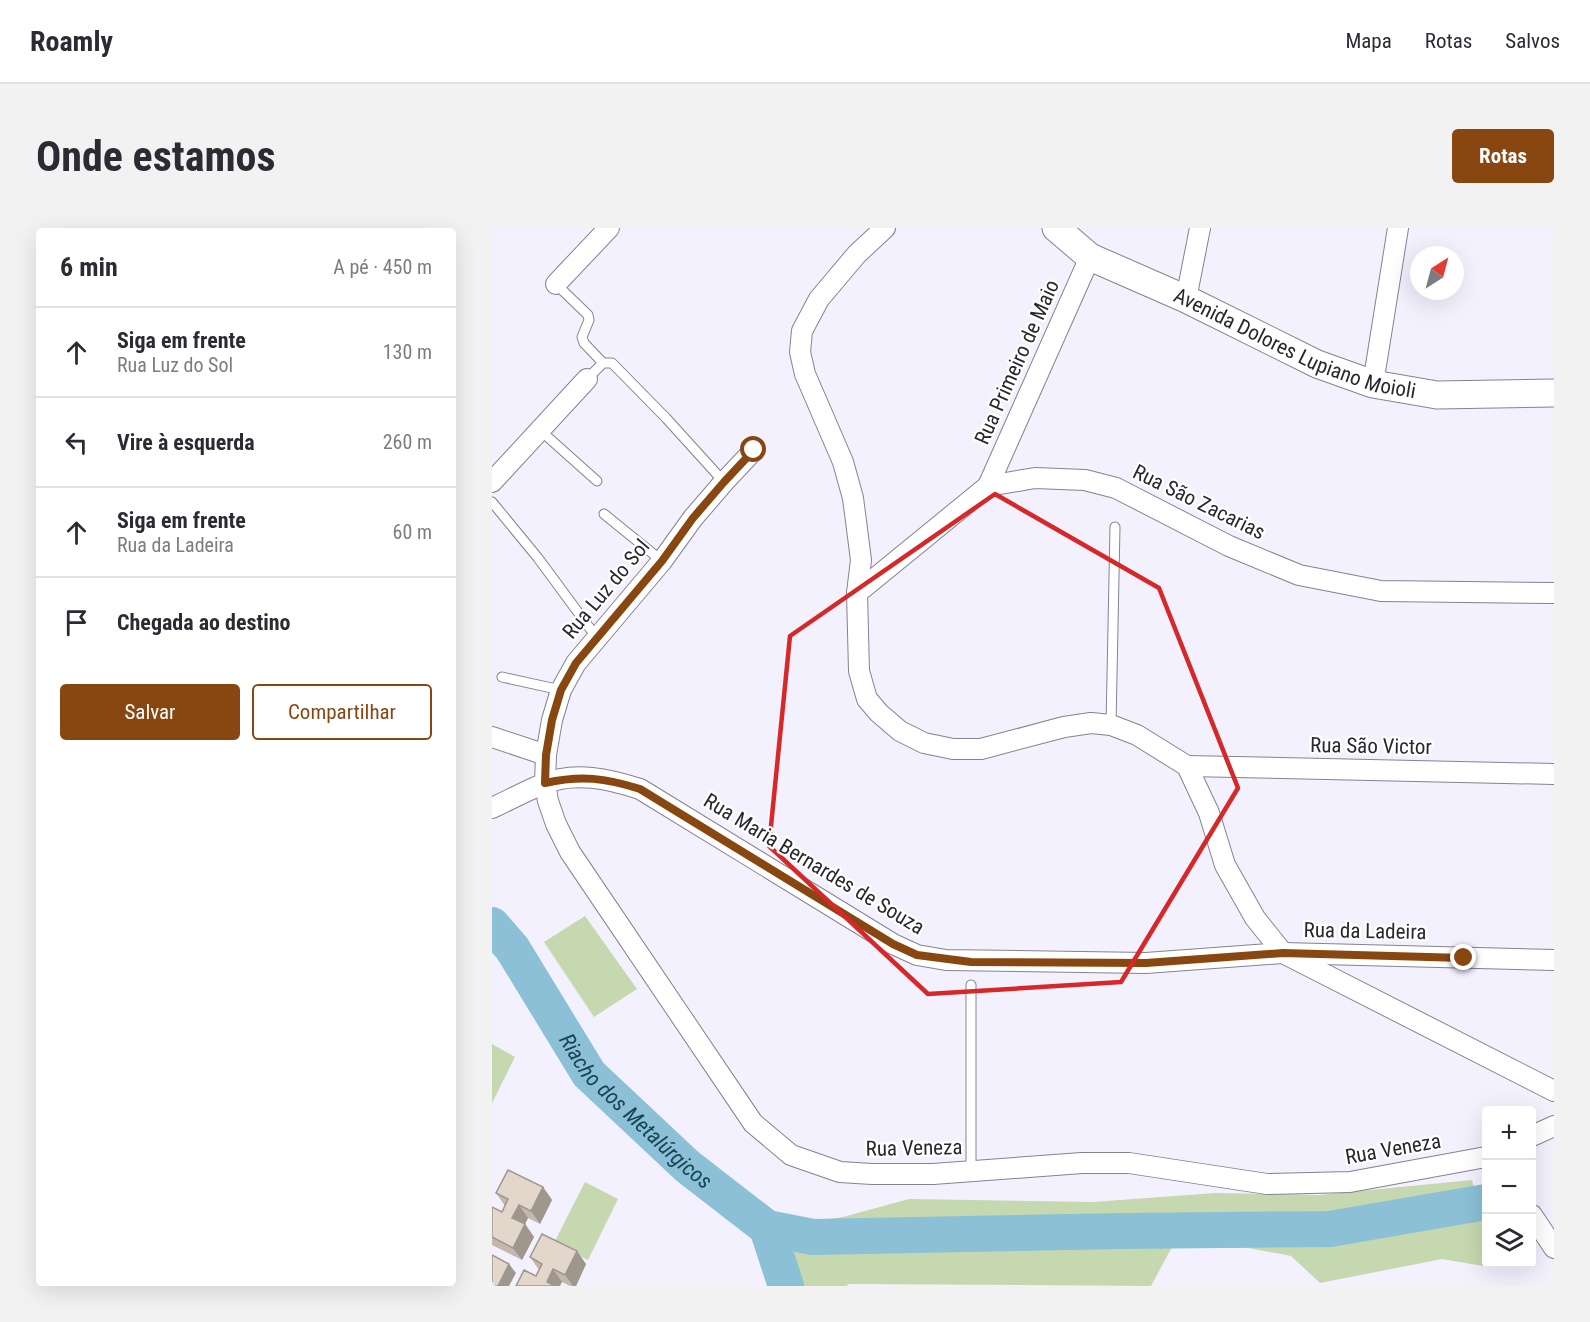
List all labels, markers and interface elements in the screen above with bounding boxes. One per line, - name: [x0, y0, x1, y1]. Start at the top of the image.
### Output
- text: Roamly: [30, 25, 113, 58]
- text: Mapa: [1345, 29, 1392, 53]
- text: Rotas: [1425, 29, 1472, 53]
- text: Salvos: [1505, 29, 1560, 53]
- button: Rotas: [1452, 129, 1554, 183]
- text: Onde estamos: [36, 132, 276, 181]
- north arrow: [1410, 246, 1464, 300]
- text: 6 min: [60, 252, 118, 282]
- text: A pé · 450 m: [333, 255, 432, 279]
- street label: Rua Primeiro de Maio: [970, 276, 1064, 448]
- street label: Avenida Dolores Lupiano Moioli: [1170, 283, 1418, 403]
- text: Siga em frente: [117, 328, 246, 353]
- icon: ahead: [60, 336, 93, 369]
- text: 130 m: [383, 340, 432, 364]
- text: Rua Luz do Sol: [117, 353, 233, 377]
- icon: left: [60, 426, 93, 459]
- text: Vire à esquerda: [117, 430, 255, 455]
- text: 260 m: [383, 430, 432, 454]
- route start: [740, 436, 766, 462]
- street label: Rua São Zacarias: [1129, 460, 1269, 544]
- text: Siga em frente: [117, 508, 246, 533]
- icon: ahead: [60, 516, 93, 549]
- text: 60 m: [393, 520, 432, 544]
- text: Rua da Ladeira: [117, 533, 234, 557]
- street label: Rua Luz do Sol: [558, 535, 654, 643]
- icon: arrive: [60, 606, 93, 639]
- text: Chegada ao destino: [117, 610, 291, 635]
- button: Salvar: [60, 684, 240, 740]
- button: Compartilhar: [252, 684, 432, 740]
- street label: Rua São Victor: [1310, 733, 1432, 759]
- street label: Rua Maria Bernardes de Souza: [699, 789, 929, 939]
- street label: Rua da Ladeira: [1303, 918, 1427, 944]
- route end: [1450, 944, 1476, 970]
- water label: Riacho dos Metalúrgicos: [555, 1029, 717, 1193]
- map controls: [1482, 1106, 1536, 1268]
- button: +: [1482, 1106, 1536, 1160]
- street label: Rua Veneza: [1343, 1129, 1443, 1169]
- street label: Rua Veneza: [865, 1135, 963, 1161]
- button: −: [1482, 1160, 1536, 1214]
- button: layers: [1482, 1214, 1536, 1268]

